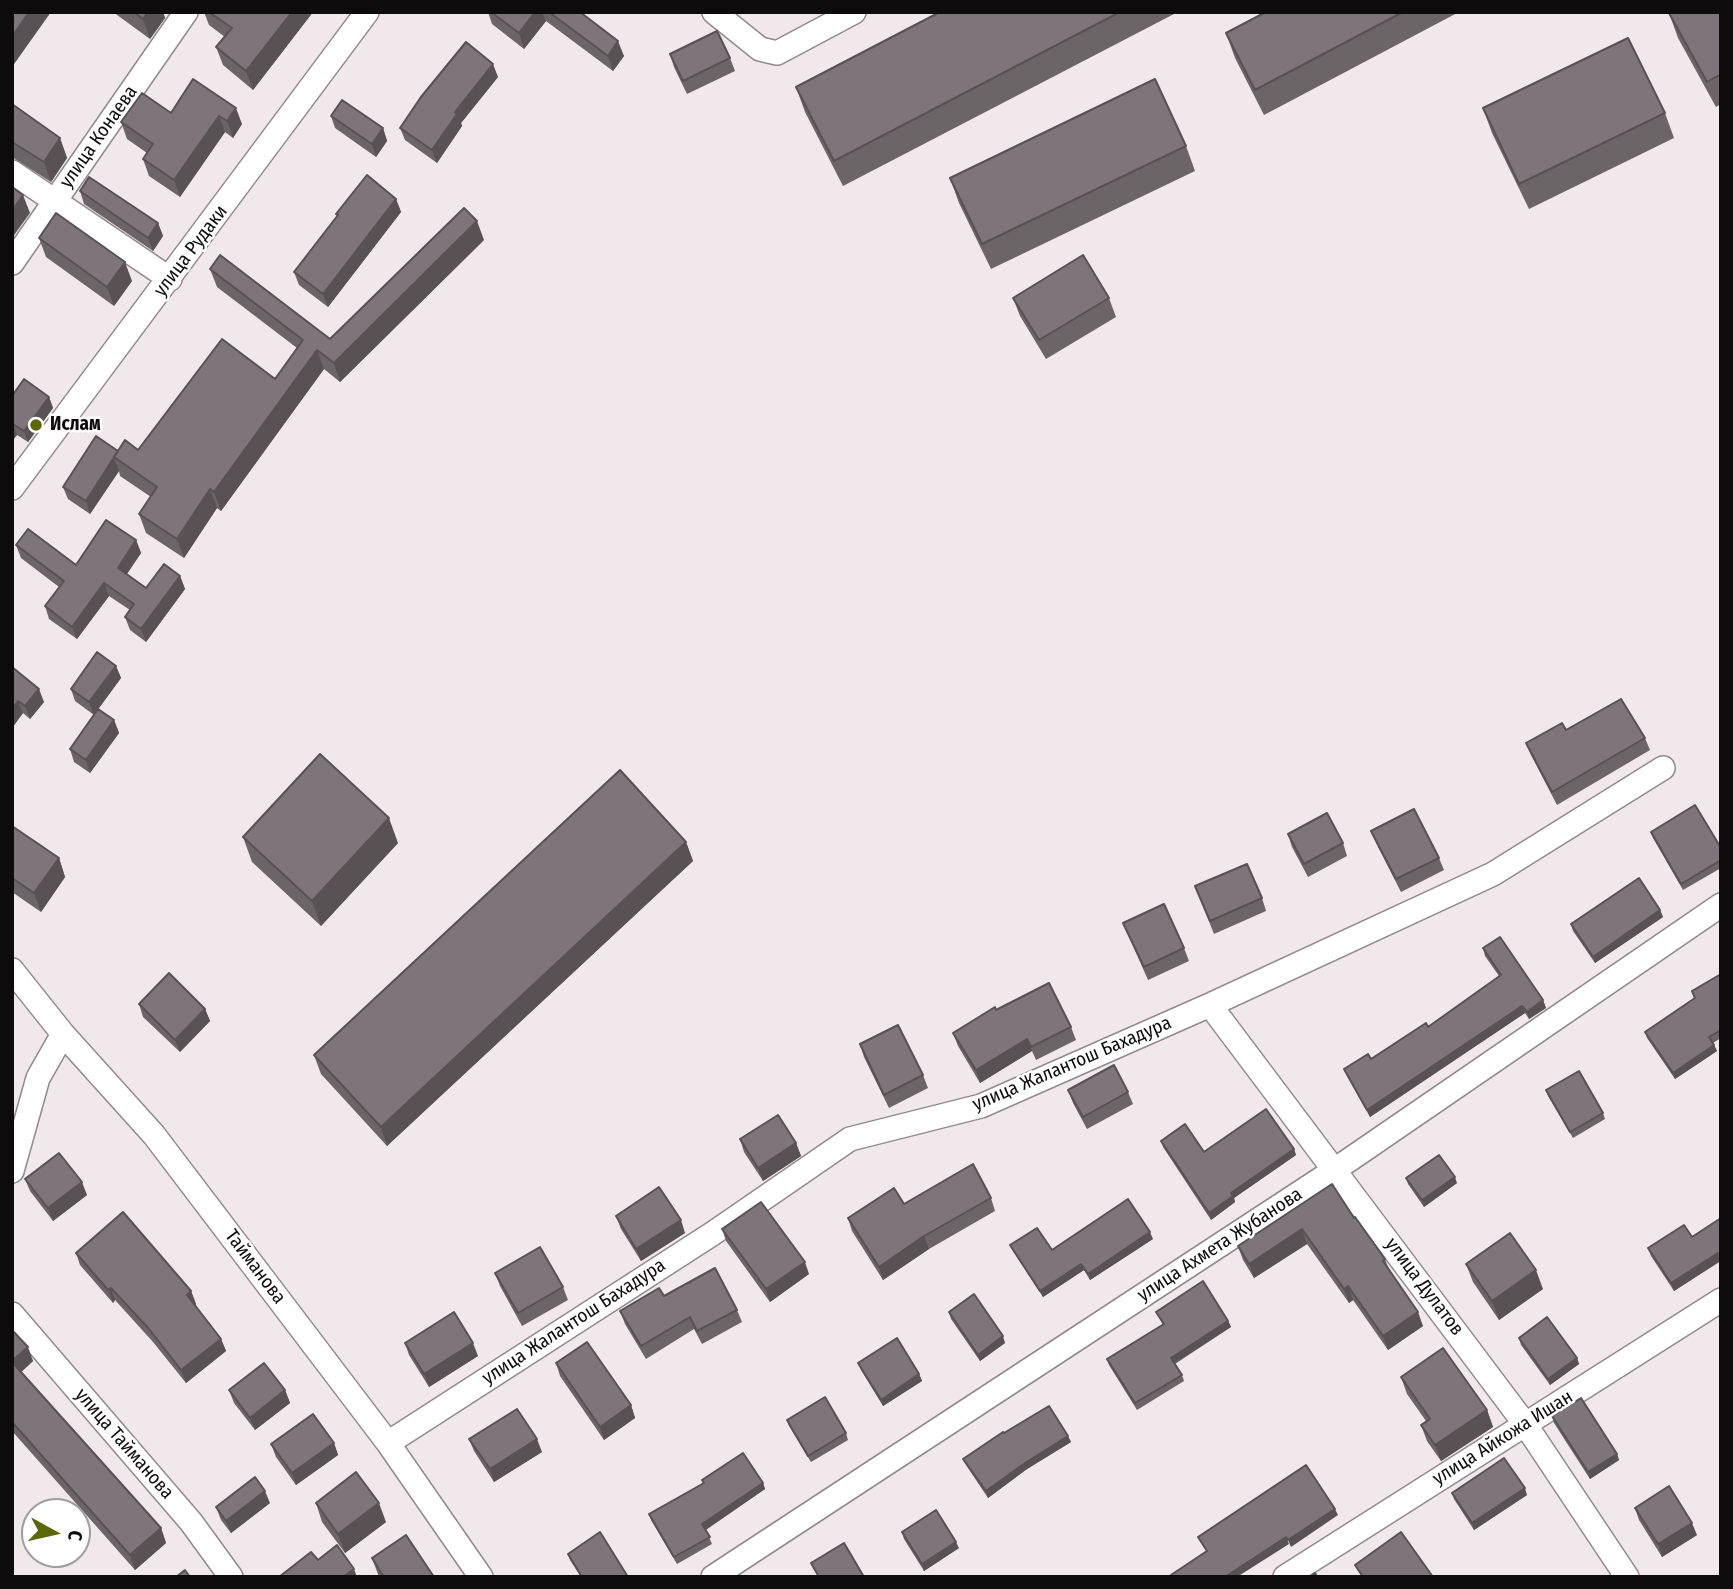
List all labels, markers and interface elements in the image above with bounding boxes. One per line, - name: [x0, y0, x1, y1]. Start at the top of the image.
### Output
- street label: улица Конаева: [55, 82, 143, 192]
- street label: улица Рудаки: [149, 201, 233, 301]
- place label: Ислам: [50, 414, 101, 436]
- marker: Ислам: [28, 417, 44, 433]
- street label: улица Жалантош Бахадура: [969, 1012, 1175, 1116]
- street label: улица Ахмета Жубанова: [1133, 1183, 1307, 1307]
- street label: Тайманова: [220, 1225, 290, 1309]
- street label: улица Дулатов: [1380, 1234, 1468, 1340]
- street label: улица Жалантош Бахадура: [478, 1254, 670, 1390]
- street label: улица Тайманова: [70, 1384, 178, 1504]
- street label: улица Айкожа Ишан: [1429, 1386, 1577, 1490]
- north arrow: [21, 1498, 91, 1568]
- text: С: [63, 1529, 87, 1542]

